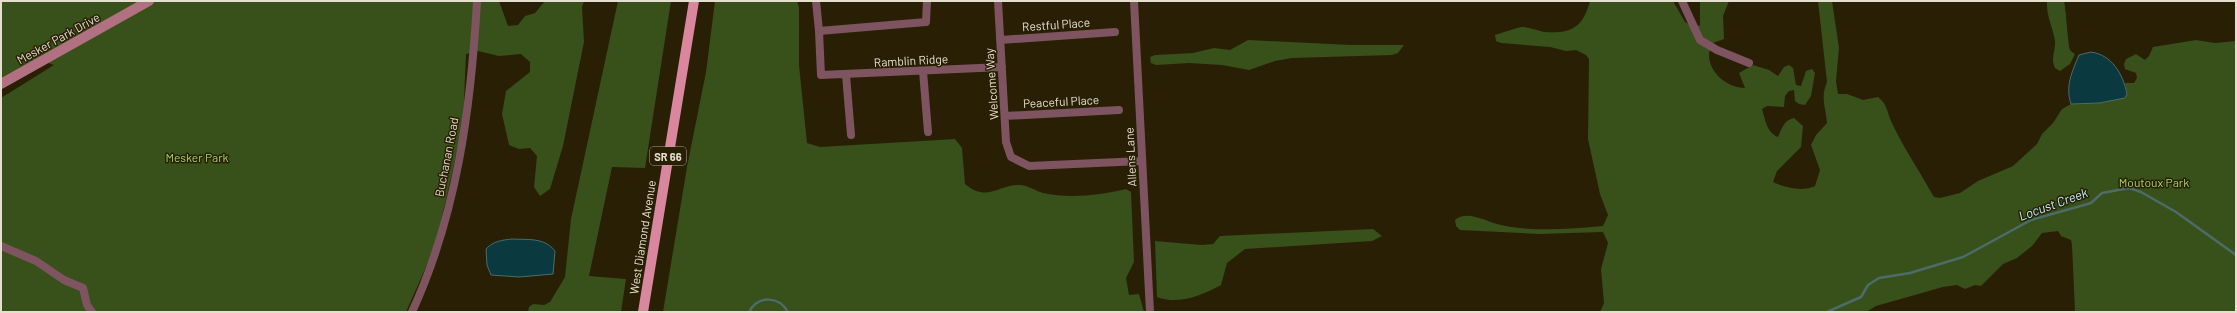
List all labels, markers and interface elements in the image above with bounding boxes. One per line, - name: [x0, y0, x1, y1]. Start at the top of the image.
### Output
- street label: Mesker Park Drive: [14, 10, 102, 66]
- street label: Restful Place: [1022, 15, 1090, 33]
- street label: Welcome Way: [981, 47, 1000, 120]
- street label: Ramblin Ridge: [873, 51, 949, 69]
- street label: Peaceful Place: [1023, 92, 1099, 110]
- street label: Buchanan Road: [431, 116, 461, 198]
- street label: Allens Lane: [1121, 127, 1139, 187]
- road number: SR 66: [650, 147, 686, 165]
- park label: Mesker Park: [165, 150, 229, 164]
- park label: Moutoux Park: [2119, 175, 2189, 189]
- street label: West Diamond Avenue: [626, 179, 658, 295]
- water label: Locust Creek: [2016, 184, 2090, 224]

